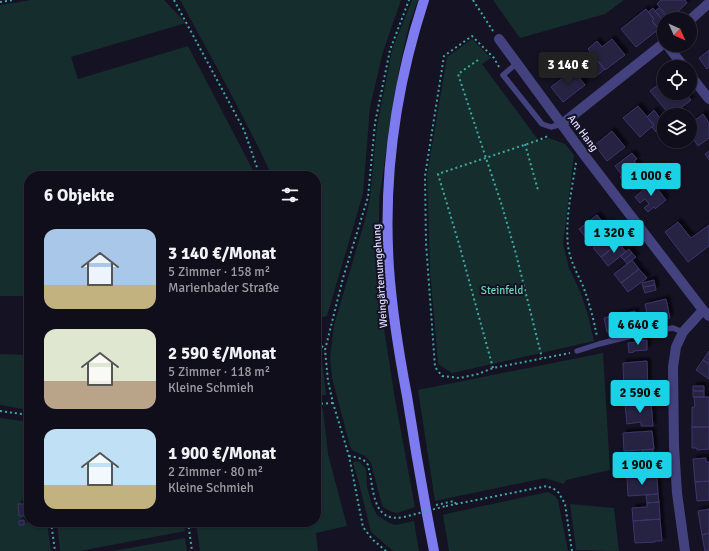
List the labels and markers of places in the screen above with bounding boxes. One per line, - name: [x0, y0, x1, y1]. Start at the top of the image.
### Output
- pin: 3 140 €: [531, 52, 605, 86]
- pin: 1 000 €: [614, 163, 688, 197]
- pin: 1 320 €: [577, 220, 651, 254]
- pin: 4 640 €: [601, 312, 675, 346]
- pin: 2 590 €: [603, 380, 677, 414]
- pin: 1 900 €: [605, 452, 679, 486]

